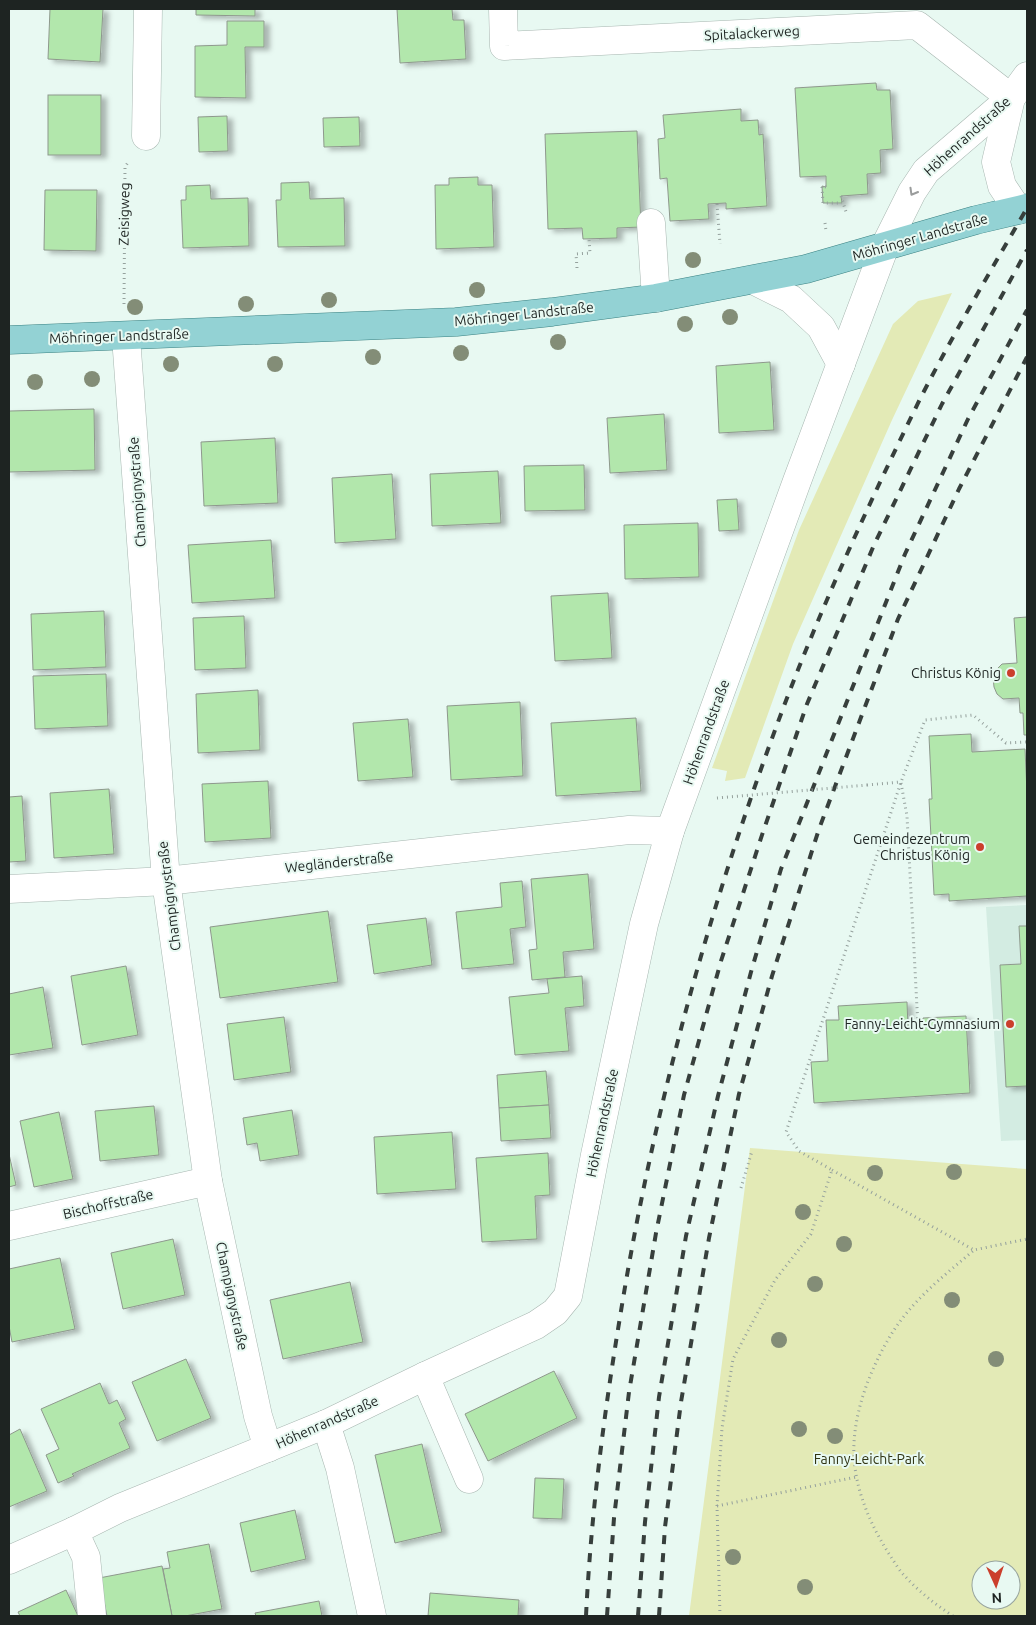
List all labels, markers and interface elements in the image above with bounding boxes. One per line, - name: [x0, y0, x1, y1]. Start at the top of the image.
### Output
- street label: Spitalackerweg: [704, 23, 800, 43]
- street label: Höhenrandstraße: [921, 93, 1013, 179]
- street label: Zeisigweg: [115, 182, 133, 246]
- one-way arrow: [909, 186, 919, 195]
- street label: Möhringer Landstraße: [850, 210, 990, 264]
- street label: Möhringer Landstraße: [453, 299, 595, 329]
- street label: Möhringer Landstraße: [49, 326, 189, 346]
- street label: Champignystraße: [125, 436, 149, 548]
- place label: Christus König: [911, 665, 1001, 681]
- marker: Christus König: [1005, 667, 1017, 679]
- street label: Höhenrandstraße: [680, 677, 732, 787]
- place label: Gemeindezentrum Christus König: [853, 831, 970, 863]
- street label: Champignystraße: [154, 840, 184, 952]
- marker: Gemeindezentrum Christus König: [974, 841, 986, 853]
- street label: Wegländerstraße: [284, 848, 394, 876]
- place label: Fanny-Leicht-Gymnasium: [845, 1016, 1000, 1032]
- marker: Fanny-Leicht-Gymnasium: [1004, 1018, 1016, 1030]
- street label: Höhenrandstraße: [583, 1067, 621, 1179]
- street label: Bischoffstraße: [61, 1186, 155, 1222]
- street label: Champignystraße: [213, 1240, 251, 1352]
- street label: Höhenrandstraße: [273, 1392, 381, 1452]
- park label: Fanny-Leicht-Park: [814, 1451, 924, 1467]
- north arrow: [971, 1560, 1021, 1610]
- text: N: [991, 1590, 1002, 1606]

